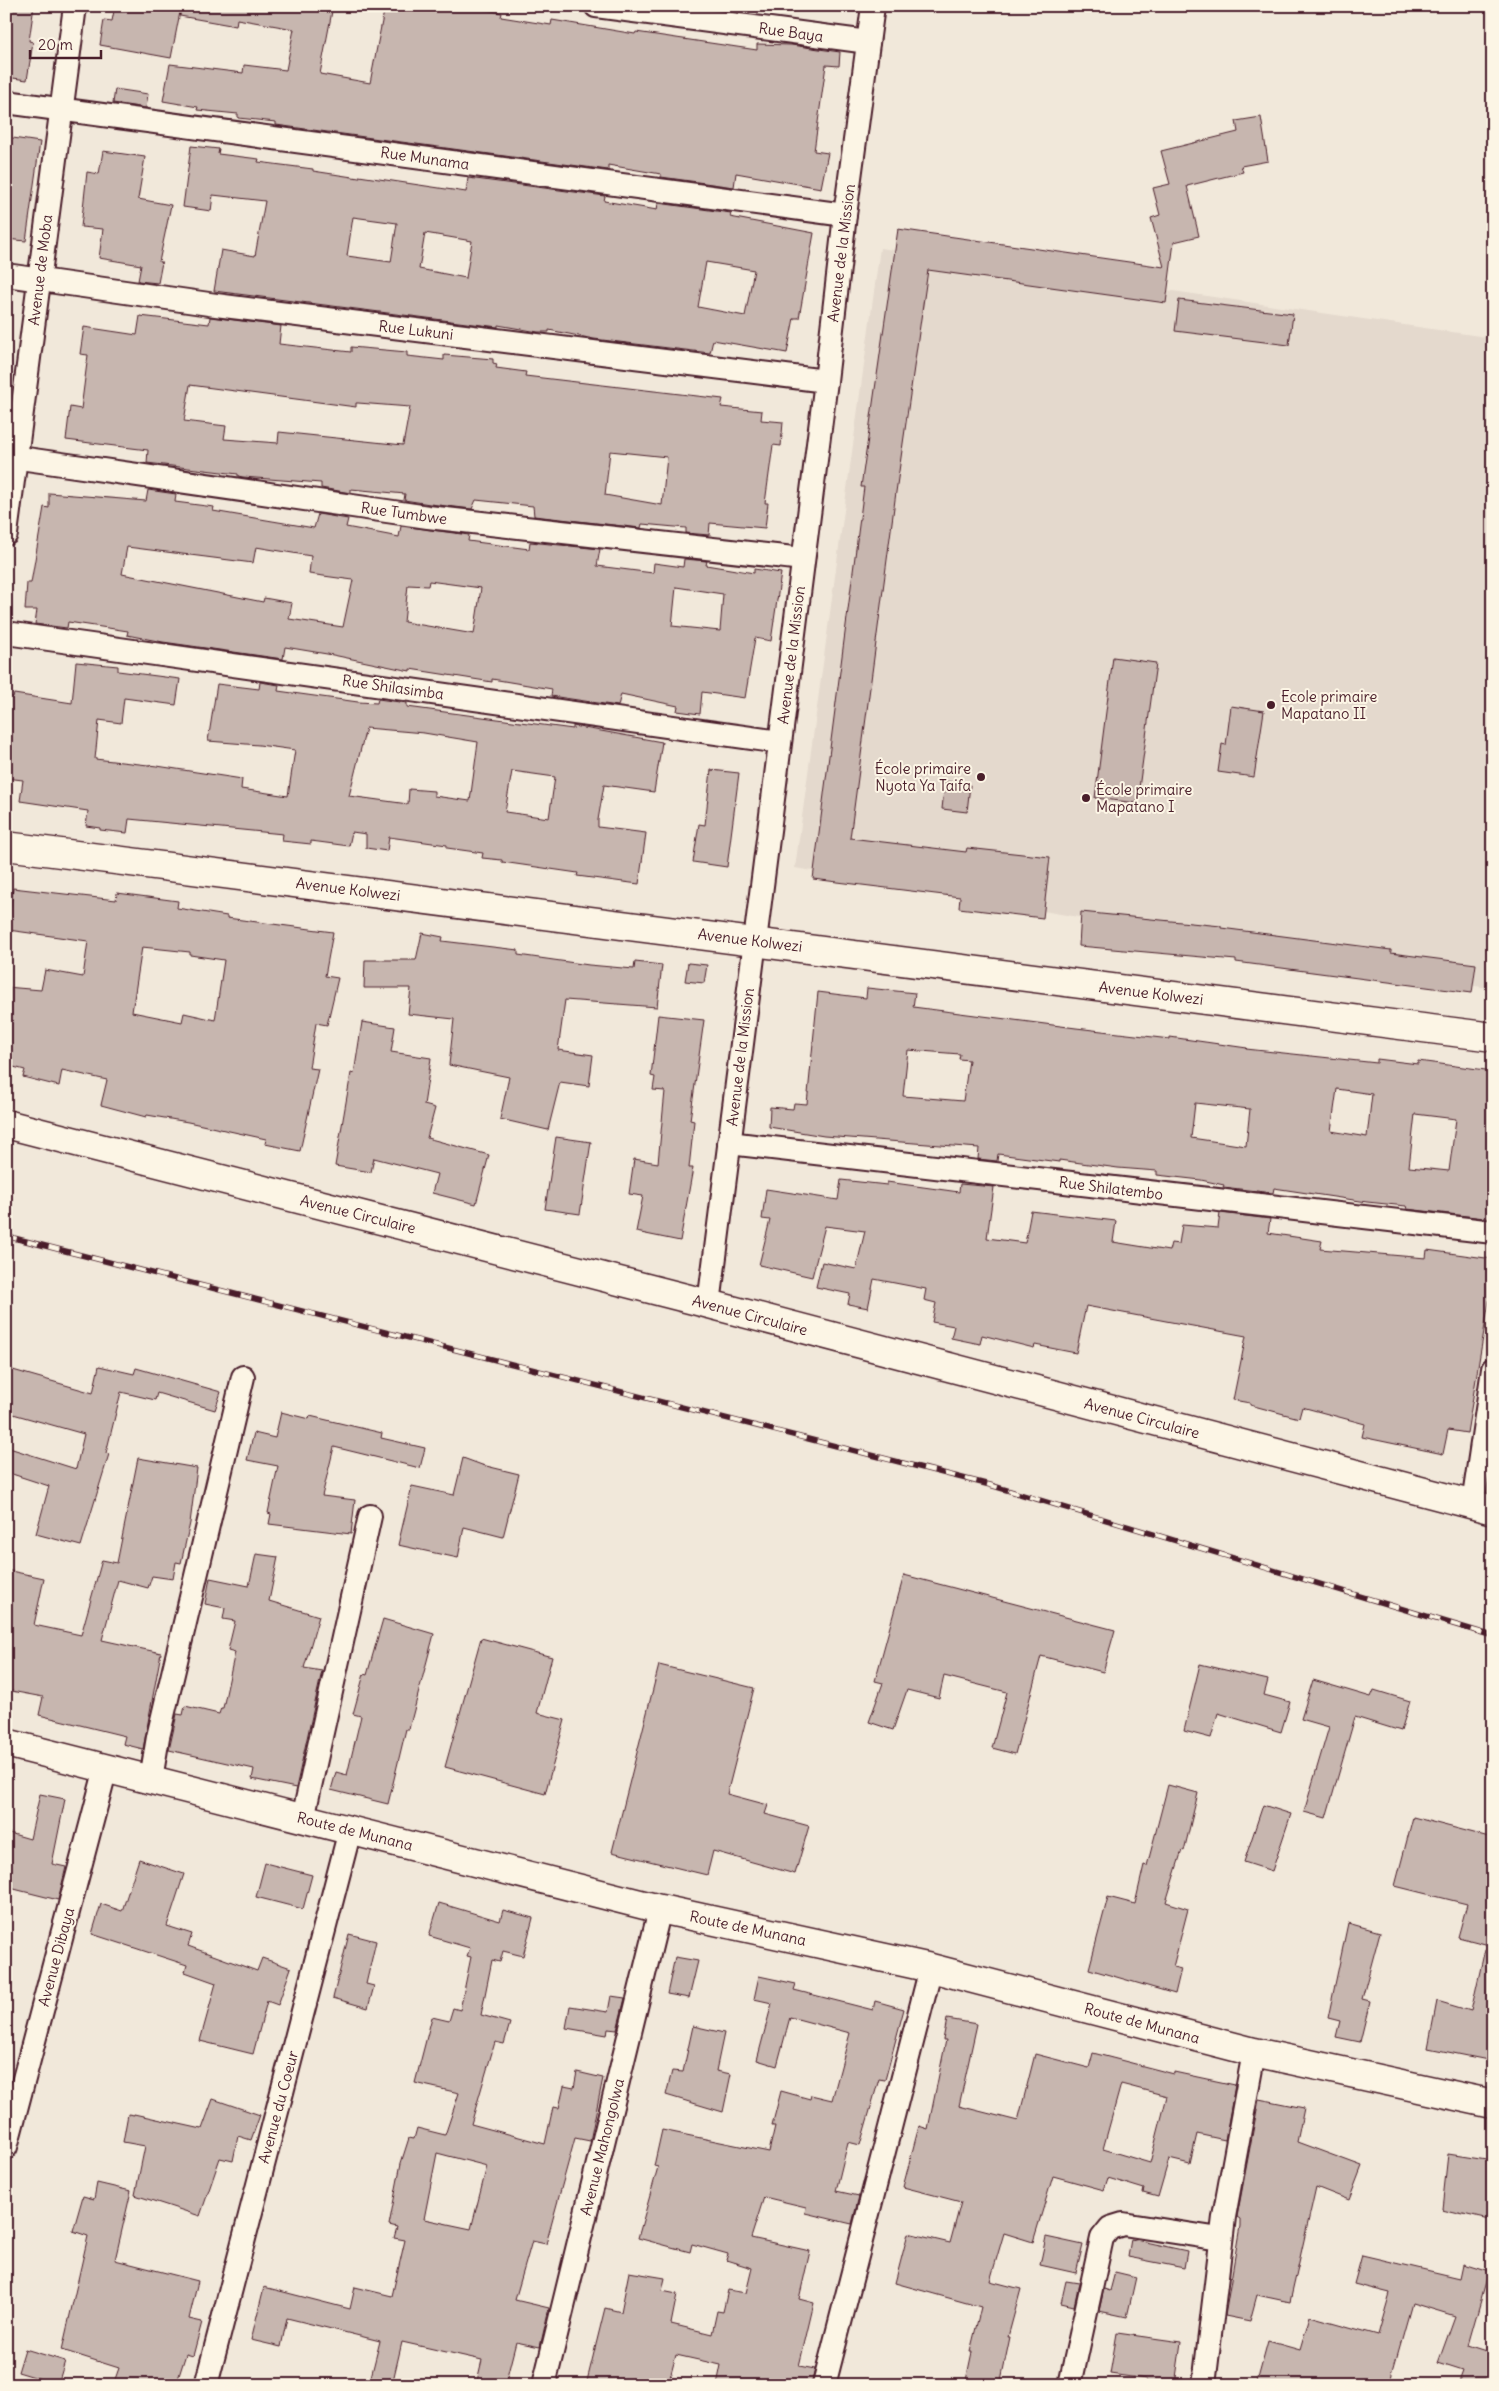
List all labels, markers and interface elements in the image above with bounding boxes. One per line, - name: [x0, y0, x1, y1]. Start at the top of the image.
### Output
- street label: Rue Baya: [757, 18, 825, 46]
- scale bar: [30, 28, 101, 60]
- text: 20 m: [38, 35, 73, 54]
- street label: Rue Munama: [379, 142, 471, 174]
- street label: Avenue de la Mission: [823, 182, 859, 323]
- street label: Avenue de Moba: [24, 213, 56, 327]
- street label: Rue Lukuni: [378, 316, 454, 344]
- street label: Rue Tumbwe: [360, 498, 448, 528]
- street label: Avenue de la Mission: [773, 584, 809, 725]
- street label: Rue Shilasimba: [341, 670, 445, 704]
- place label: Ecole primaire Mapatano II: [1281, 687, 1377, 723]
- marker: Ecole primaire Mapatano II: [1265, 699, 1277, 711]
- place label: École primaire Nyota Ya Taifa: [875, 759, 971, 795]
- marker: École primaire Nyota Ya Taifa: [975, 771, 987, 783]
- place label: École primaire Mapatano I: [1096, 780, 1192, 816]
- marker: École primaire Mapatano I: [1080, 792, 1092, 804]
- street label: Avenue Kolwezi: [295, 873, 401, 905]
- street label: Avenue Kolwezi: [697, 924, 803, 956]
- street label: Avenue Kolwezi: [1098, 977, 1204, 1009]
- street label: Avenue de la Mission: [722, 986, 758, 1127]
- street label: Rue Shilatembo: [1058, 1172, 1164, 1204]
- street label: Avenue Circulaire: [298, 1190, 418, 1238]
- street label: Avenue Circulaire: [690, 1290, 810, 1340]
- street label: Avenue Circulaire: [1082, 1393, 1202, 1443]
- street label: Route de Munana: [295, 1807, 415, 1855]
- street label: Avenue Dibaya: [34, 1905, 78, 2009]
- street label: Route de Munana: [688, 1906, 809, 1950]
- street label: Route de Munana: [1082, 1998, 1202, 2048]
- street label: Avenue du Coeur: [254, 2048, 302, 2166]
- street label: Avenue Mahongolwa: [576, 2076, 628, 2218]

